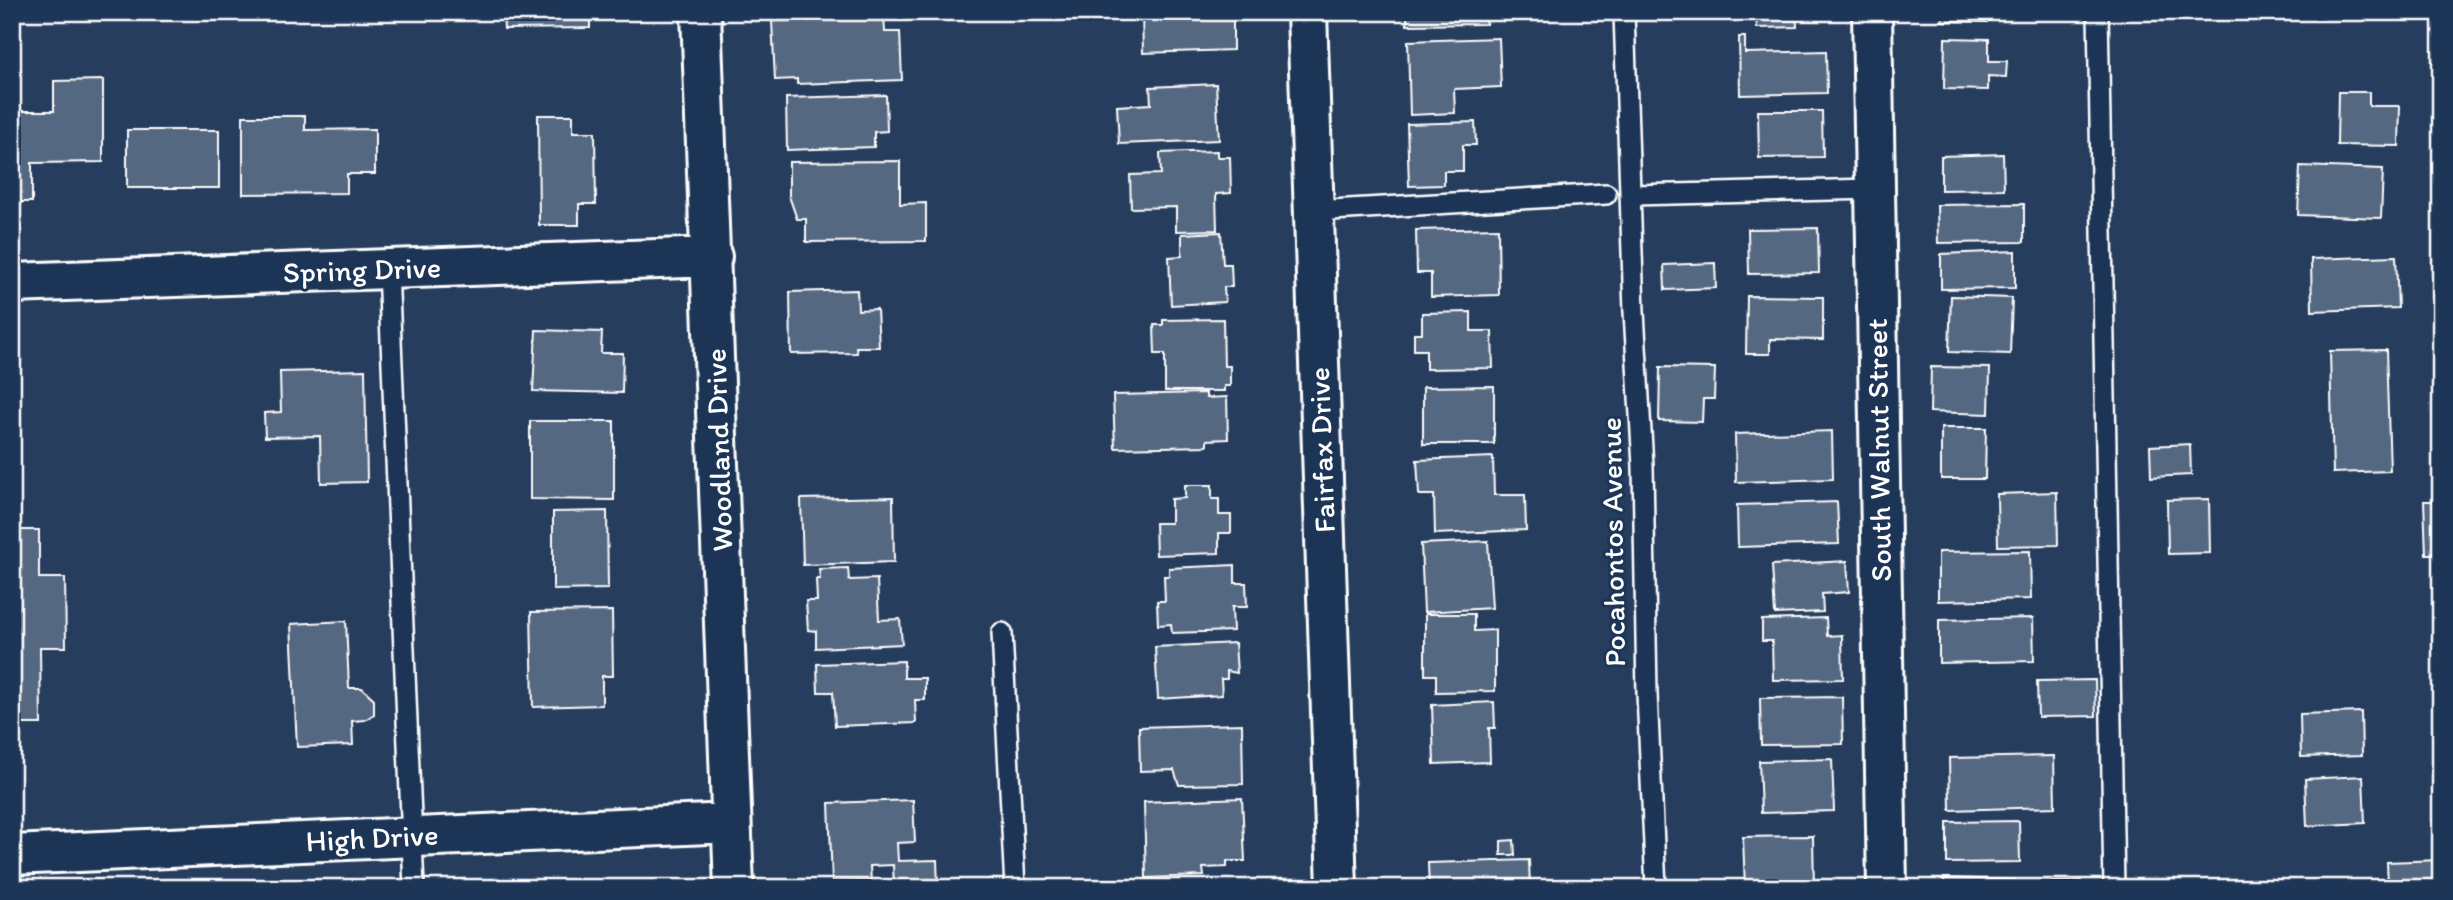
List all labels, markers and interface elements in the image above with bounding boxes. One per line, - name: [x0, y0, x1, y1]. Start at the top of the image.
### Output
- street label: Spring Drive: [282, 248, 442, 291]
- street label: South Walnut Street: [1858, 318, 1899, 582]
- street label: Woodland Drive: [696, 348, 741, 552]
- street label: Fairfax Drive: [1300, 367, 1343, 533]
- street label: Pocahontos Avenue: [1592, 417, 1633, 667]
- street label: High Drive: [305, 816, 439, 859]

